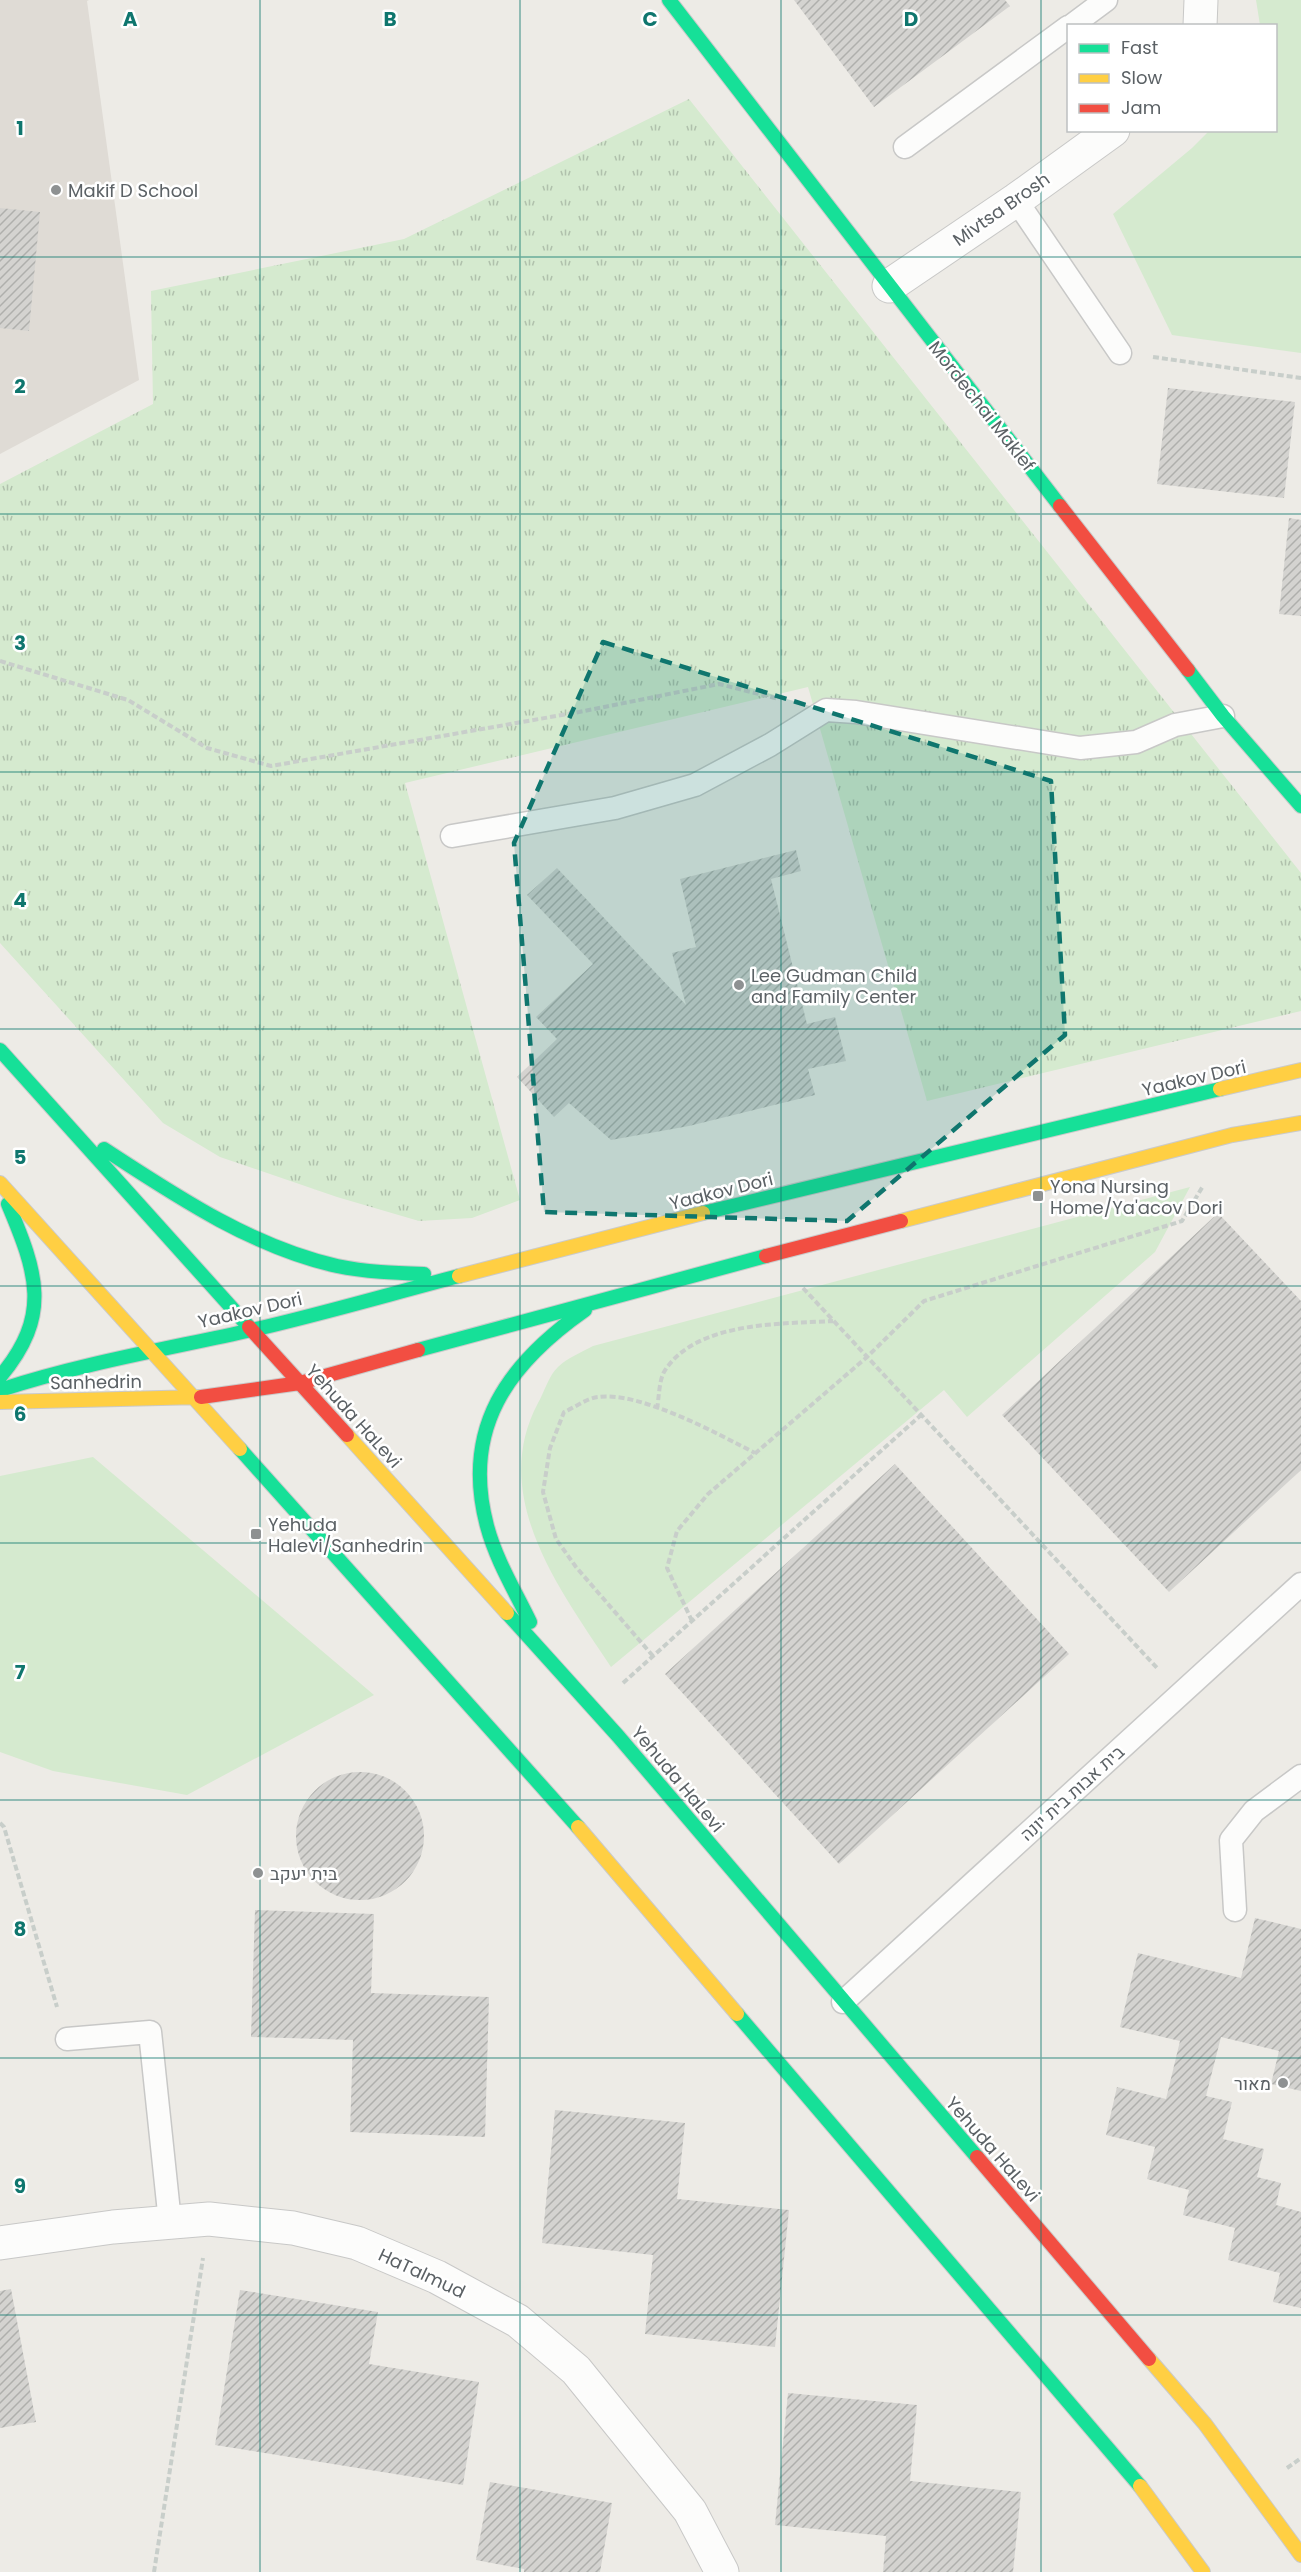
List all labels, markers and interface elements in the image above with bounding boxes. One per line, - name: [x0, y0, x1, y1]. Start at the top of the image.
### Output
- text: A: [123, 5, 138, 33]
- text: B: [383, 5, 397, 33]
- text: C: [642, 5, 658, 33]
- text: D: [904, 5, 918, 33]
- legend: [1067, 24, 1277, 132]
- text: Fast: [1121, 35, 1158, 60]
- text: Slow: [1121, 65, 1163, 90]
- text: Jam: [1121, 95, 1161, 120]
- text: 1: [16, 114, 24, 142]
- street label: Mivtsa Brosh: [947, 166, 1055, 252]
- place label: Makif D School: [68, 178, 198, 203]
- marker: Makif D School: [49, 183, 63, 197]
- street label: Mordechai Maklef: [923, 336, 1041, 477]
- text: 2: [14, 372, 26, 400]
- text: 3: [14, 629, 26, 657]
- text: 4: [13, 886, 27, 914]
- place label: Lee Gudman Child and Family Center: [751, 963, 917, 1009]
- marker: Lee Gudman Child and Family Center: [732, 978, 746, 992]
- street label: Yaakov Dori: [1140, 1054, 1248, 1102]
- text: 5: [14, 1143, 27, 1171]
- street label: Yaakov Dori: [667, 1166, 775, 1216]
- place label: Yona Nursing Home/Ya'acov Dori: [1050, 1174, 1223, 1220]
- marker: Yona Nursing Home/Ya'acov Dori: [1031, 1189, 1045, 1203]
- street label: Yaakov Dori: [196, 1286, 304, 1334]
- street label: Yehuda HaLevi: [301, 1359, 407, 1473]
- street label: Sanhedrin: [50, 1369, 142, 1395]
- text: 6: [14, 1400, 26, 1428]
- place label: Yehuda Halevi/Sanhedrin: [268, 1512, 423, 1558]
- marker: Yehuda Halevi/Sanhedrin: [249, 1527, 263, 1541]
- text: 7: [15, 1658, 26, 1686]
- street label: Yehuda HaLevi: [626, 1720, 730, 1838]
- street label: בית אבות בית יונה: [1015, 1739, 1130, 1847]
- place label: בית יעקב: [270, 1861, 338, 1886]
- marker: בית יעקב: [251, 1866, 265, 1880]
- text: 8: [14, 1915, 26, 1943]
- place label: מאור: [1234, 2071, 1271, 2096]
- marker: מאור: [1276, 2076, 1290, 2090]
- street label: Yehuda HaLevi: [940, 2091, 1046, 2207]
- text: 9: [14, 2172, 26, 2200]
- street label: HaTalmud: [374, 2242, 470, 2304]

